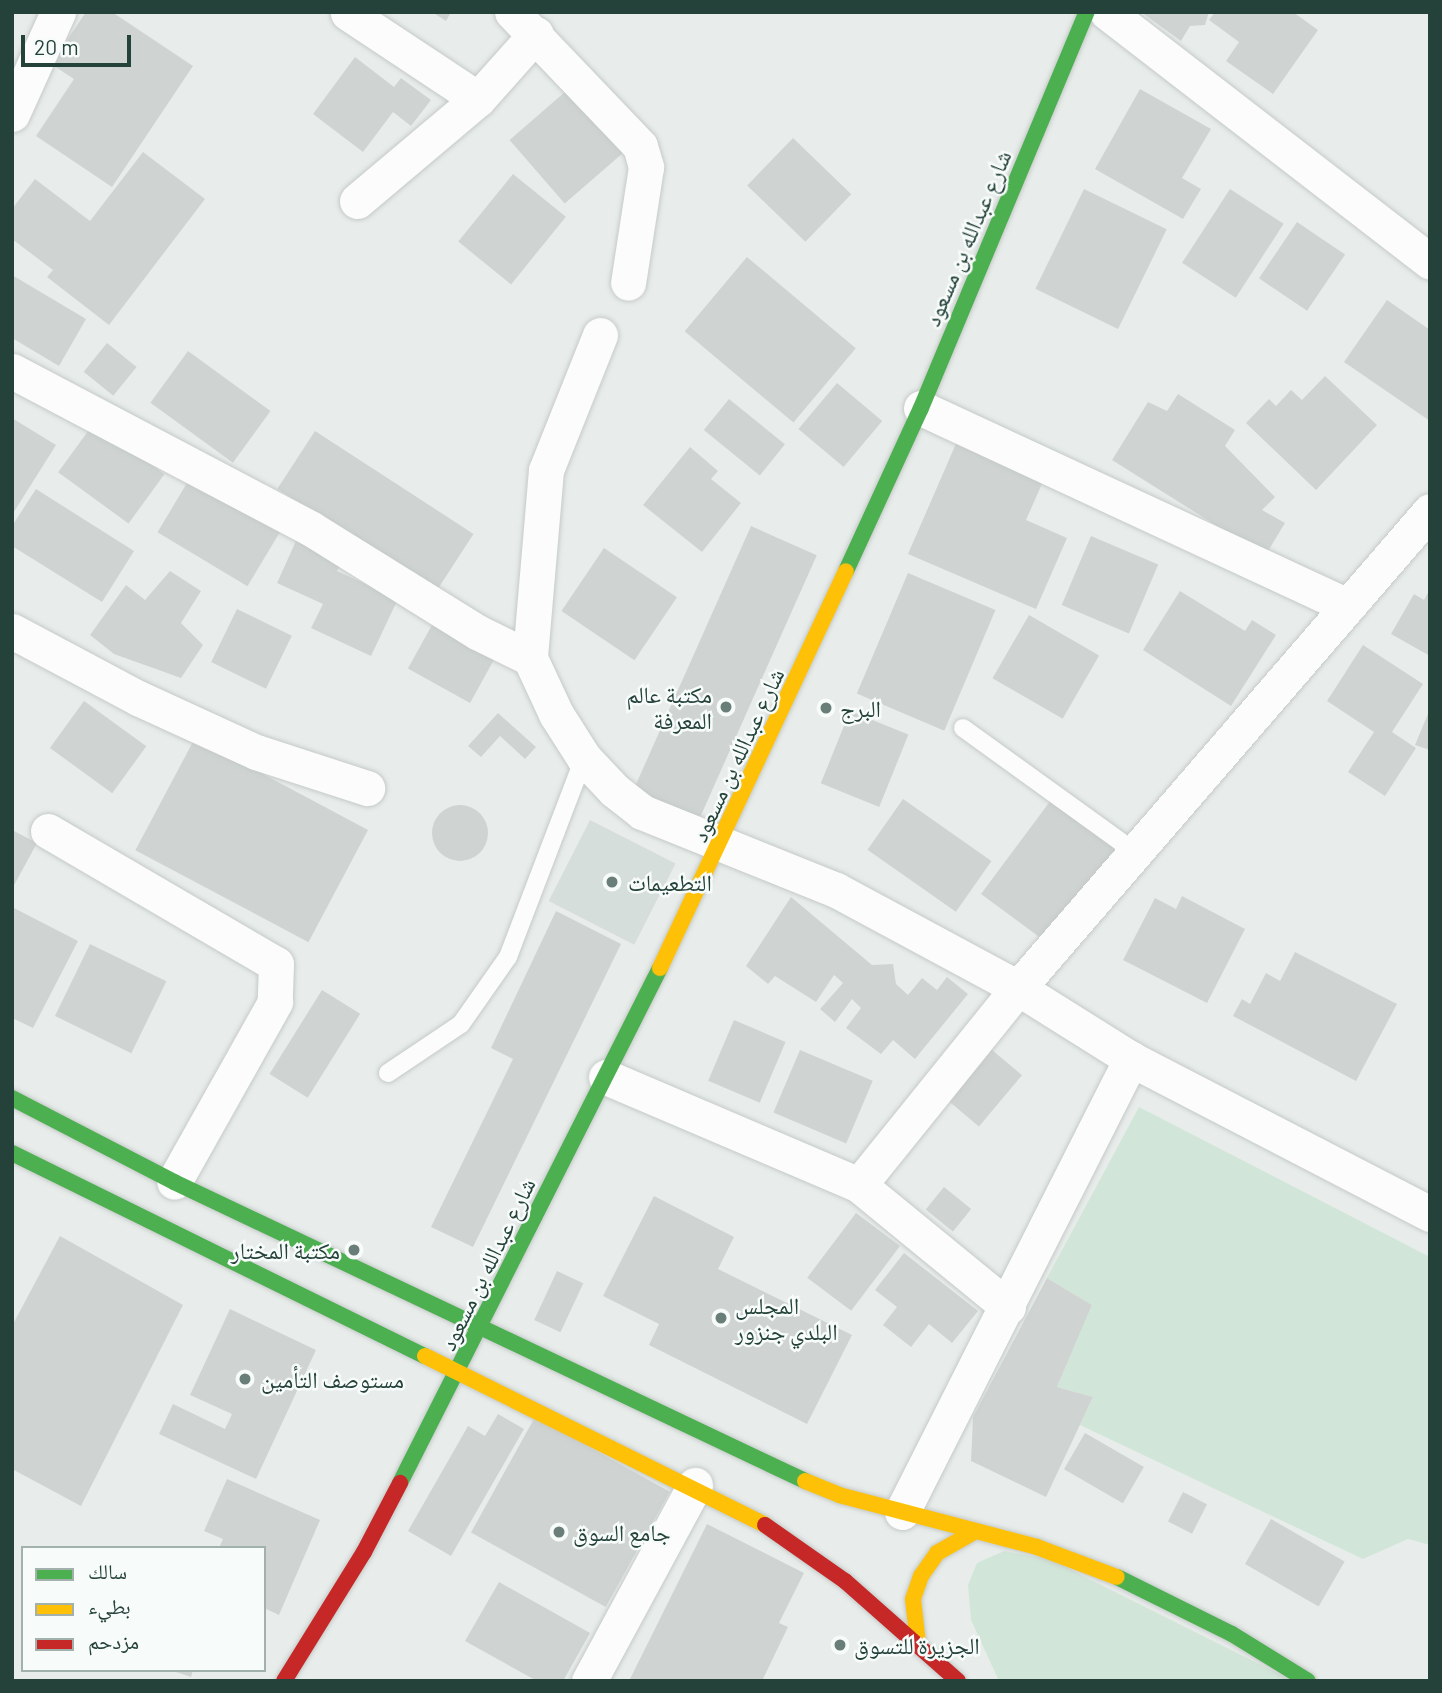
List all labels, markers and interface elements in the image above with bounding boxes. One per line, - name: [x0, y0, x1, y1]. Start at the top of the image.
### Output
- scale bar: [24, 21, 135, 65]
- text: 20 m: [34, 34, 79, 59]
- street label: شارع عبدالله بن مسعود: [917, 146, 1017, 330]
- street label: شارع عبدالله بن مسعود: [685, 664, 789, 846]
- place label: مكتبة عالم المعرفة: [627, 680, 712, 734]
- place label: البرج: [840, 694, 881, 722]
- marker: مكتبة عالم المعرفة: [718, 699, 734, 715]
- marker: البرج: [818, 700, 834, 716]
- place label: التطعيمات: [628, 868, 712, 896]
- marker: التطعيمات: [602, 872, 622, 892]
- street label: شارع عبدالله بن مسعود: [433, 1173, 541, 1355]
- place label: مكتبة المختار: [231, 1236, 340, 1264]
- marker: مكتبة المختار: [346, 1242, 362, 1258]
- place label: المجلس البلدي جنزور: [735, 1291, 838, 1345]
- marker: المجلس البلدي جنزور: [713, 1310, 729, 1326]
- place label: مستوصف التأمين: [261, 1365, 404, 1393]
- marker: مستوصف التأمين: [235, 1369, 255, 1389]
- place label: جامع السوق: [573, 1518, 671, 1546]
- marker: جامع السوق: [551, 1524, 567, 1540]
- legend: [21, 1546, 266, 1672]
- text: سالك: [88, 1558, 127, 1583]
- text: بطيء: [88, 1593, 131, 1618]
- text: مزدحم: [88, 1628, 139, 1653]
- place label: الجزيرة للتسوق: [854, 1631, 980, 1659]
- marker: الجزيرة للتسوق: [832, 1637, 848, 1653]

